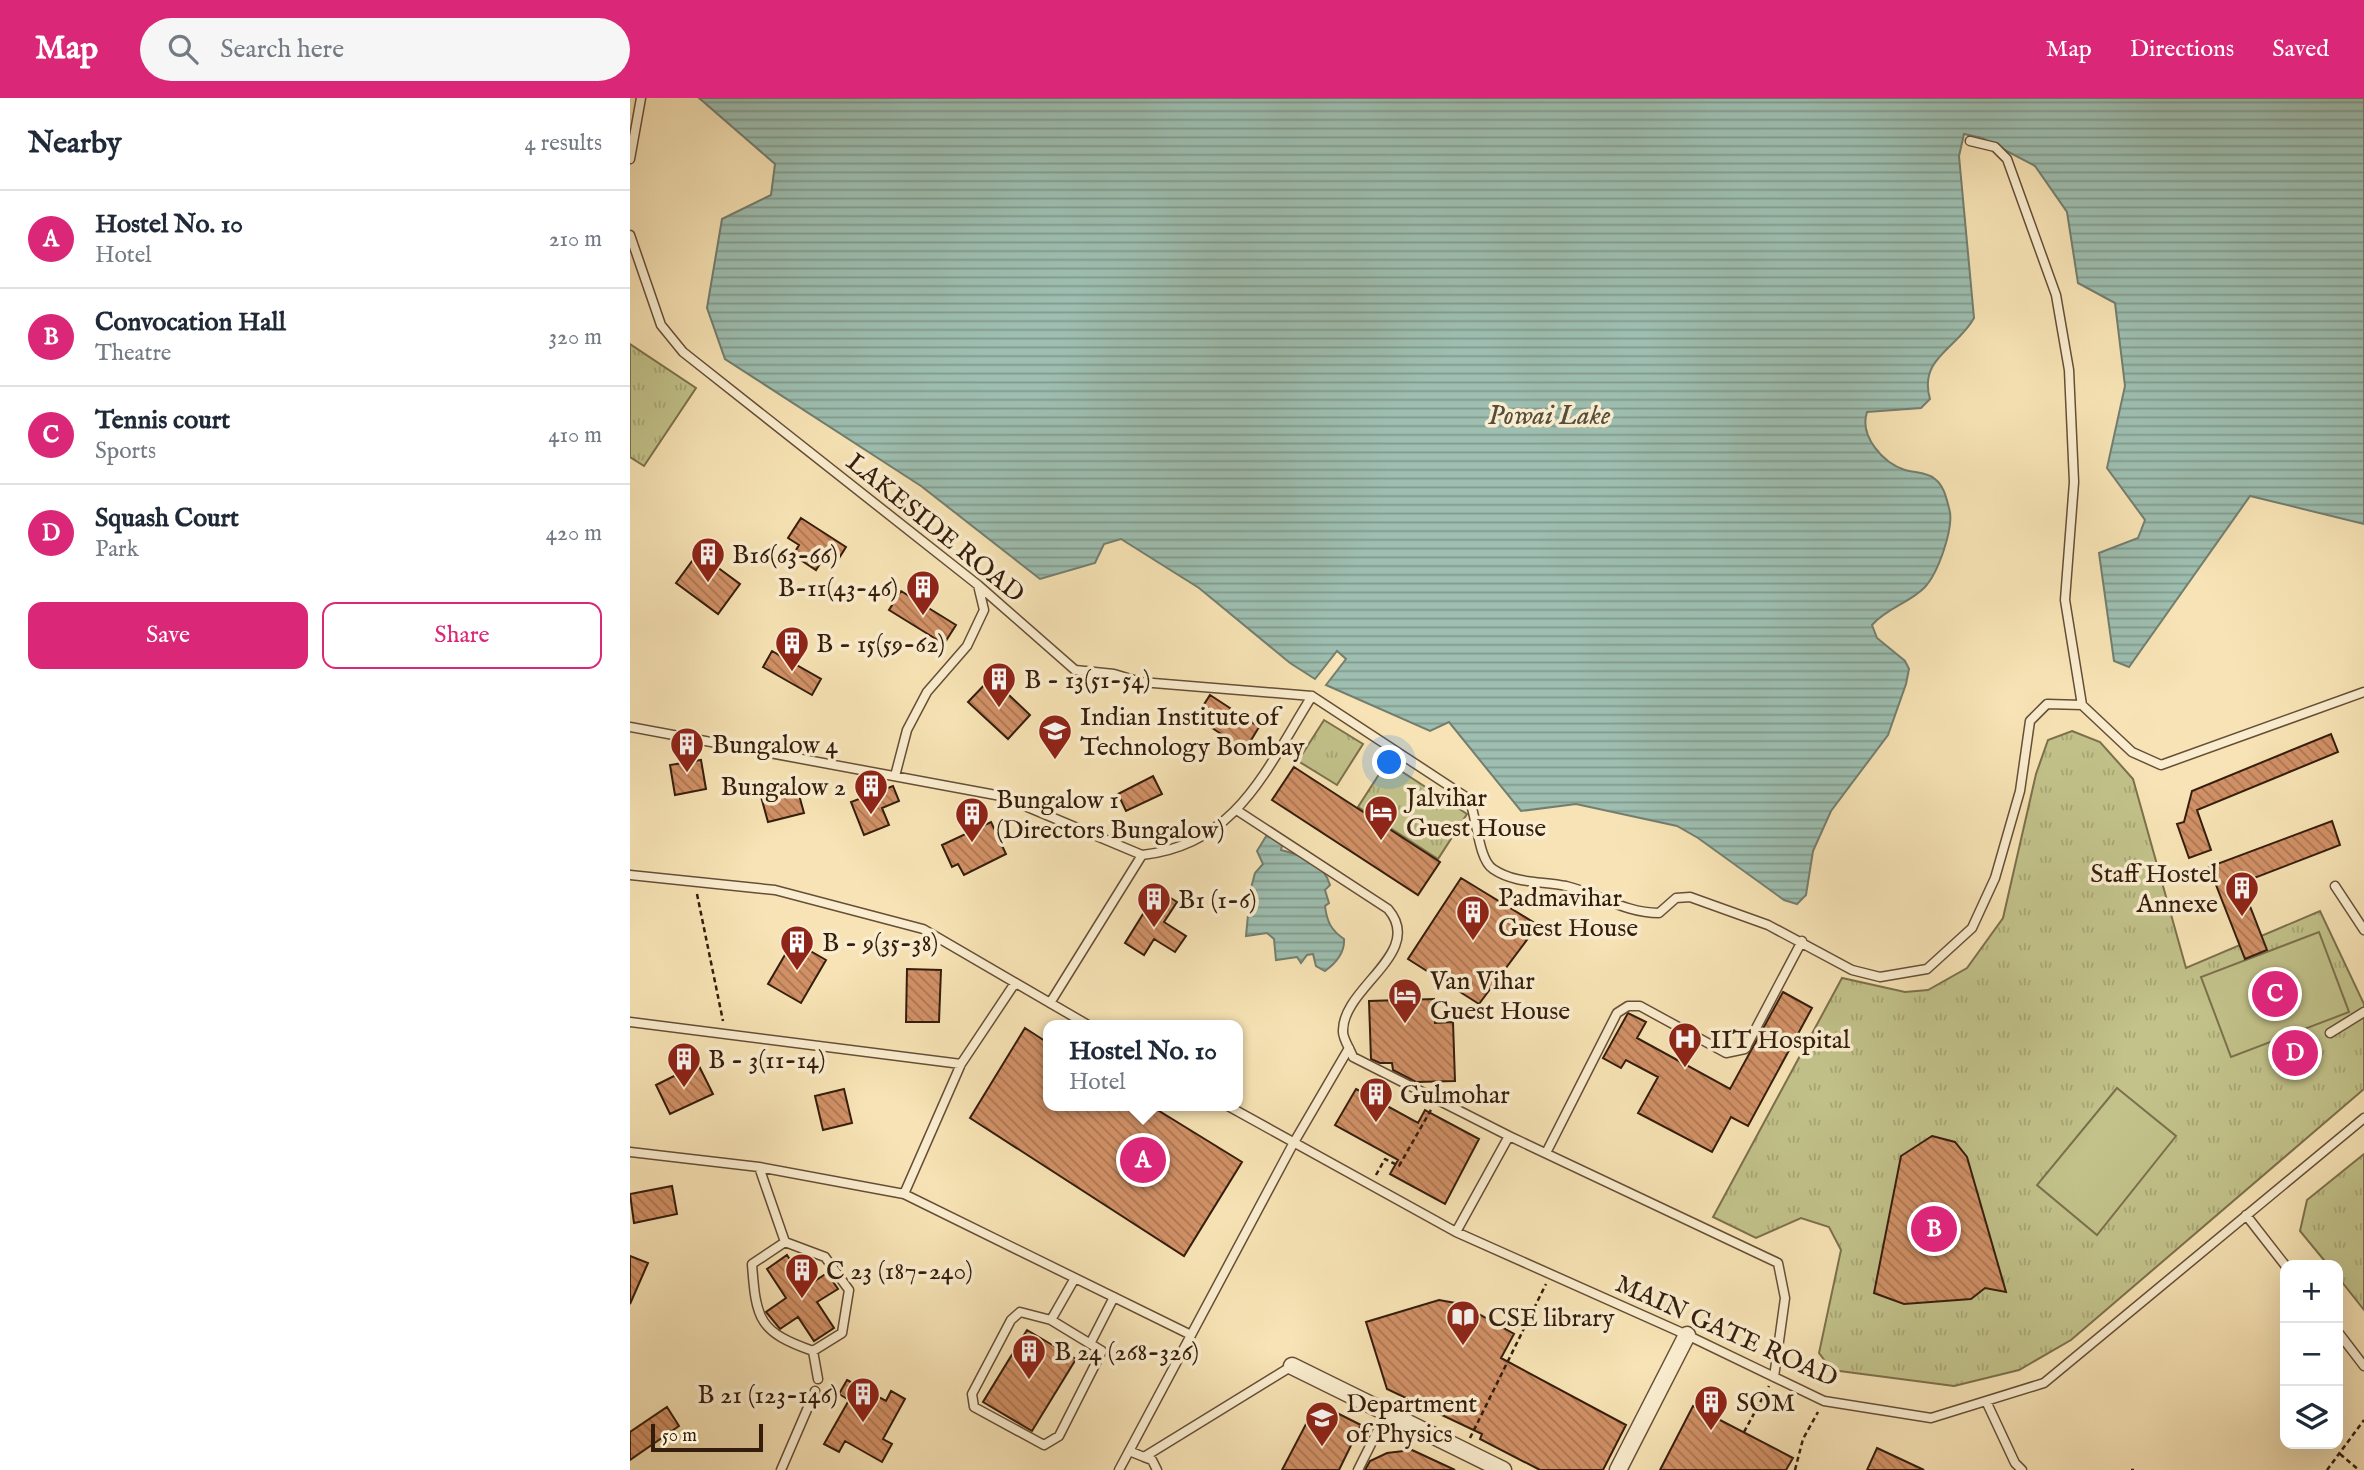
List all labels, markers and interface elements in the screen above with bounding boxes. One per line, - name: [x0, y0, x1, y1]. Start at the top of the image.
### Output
- search box: [140, 18, 630, 81]
- text: Map: [35, 28, 98, 70]
- icon: search: [164, 30, 202, 68]
- text: Search here: [220, 33, 344, 66]
- text: Map: [2046, 34, 2092, 65]
- text: Directions: [2130, 34, 2234, 65]
- text: Saved: [2272, 34, 2329, 65]
- text: Nearby: [28, 125, 121, 163]
- text: 4 results: [524, 129, 602, 158]
- text: Hostel No. 10: [95, 208, 243, 241]
- text: A: [43, 225, 59, 254]
- text: 210 m: [549, 225, 602, 254]
- text: Hotel: [95, 241, 152, 270]
- text: Convocation Hall: [95, 306, 286, 339]
- text: B: [43, 323, 59, 352]
- text: 320 m: [549, 323, 602, 352]
- text: Theatre: [95, 339, 171, 368]
- water label: Powai Lake: [1488, 399, 1611, 434]
- text: Tennis court: [95, 404, 230, 437]
- text: C: [43, 421, 59, 450]
- text: 410 m: [548, 421, 602, 450]
- text: Sports: [95, 437, 156, 466]
- street label: LAKESIDE ROAD: [839, 446, 1031, 610]
- text: Squash Court: [95, 502, 239, 535]
- text: D: [42, 519, 60, 548]
- text: 420 m: [546, 519, 602, 548]
- text: Park: [95, 535, 139, 564]
- building icon: B16(63-66): [689, 535, 727, 584]
- place label: B16(63-66): [732, 539, 838, 572]
- building icon: B-11(43-46): [904, 568, 942, 617]
- place label: B-11(43-46): [778, 572, 898, 605]
- button: Save: [28, 602, 308, 669]
- button: Share: [322, 602, 602, 669]
- building icon: B - 15(59-62): [773, 624, 811, 673]
- place label: B - 15(59-62): [816, 628, 945, 661]
- building icon: B - 13(51-54): [980, 660, 1018, 709]
- place label: B - 13(51-54): [1024, 664, 1151, 697]
- place label: Indian Institute of Technology Bombay: [1080, 701, 1305, 764]
- school or university icon: Indian Institute of Technology Bombay: [1036, 712, 1074, 761]
- building icon: Bungalow 4: [668, 725, 706, 774]
- place label: Bungalow 4: [712, 729, 838, 762]
- your location: [1372, 745, 1406, 779]
- building icon: Bungalow 2: [852, 767, 890, 816]
- place label: Bungalow 2: [720, 771, 846, 804]
- place label: Jalvihar Guest House: [1403, 782, 1546, 845]
- place label: Bungalow 1 (Directors Bungalow): [996, 784, 1225, 847]
- hotel icon: Jalvihar Guest House: [1362, 793, 1400, 842]
- building icon: Bungalow 1 (Directors Bungalow): [953, 795, 991, 844]
- place label: Staff Hostel Annexe: [2090, 858, 2219, 921]
- building icon: Staff Hostel Annexe: [2223, 869, 2261, 918]
- building icon: B1 (1-6): [1135, 880, 1173, 929]
- place label: Padmavihar Guest House: [1498, 882, 1638, 945]
- place label: B1 (1-6): [1178, 884, 1257, 917]
- building icon: Padmavihar Guest House: [1454, 893, 1492, 942]
- building icon: B - 9(35-38): [778, 923, 816, 972]
- place label: B - 9(35-38): [822, 927, 938, 960]
- place label: Van Vihar Guest House: [1429, 965, 1570, 1028]
- pin: C: [2252, 968, 2298, 1020]
- hotel icon: Van Vihar Guest House: [1386, 976, 1424, 1025]
- popup: [1043, 1020, 1243, 1111]
- hospital icon: IIT Hospital: [1666, 1020, 1704, 1069]
- place label: IIT Hospital: [1710, 1024, 1851, 1057]
- pin: D: [2272, 1027, 2318, 1079]
- text: Hostel No. 10: [1069, 1035, 1217, 1068]
- building icon: B - 3(11-14): [665, 1040, 703, 1089]
- place label: B - 3(11-14): [708, 1044, 826, 1077]
- text: Hotel: [1069, 1068, 1126, 1097]
- building icon: Gulmohar: [1357, 1075, 1395, 1124]
- place label: Gulmohar: [1400, 1079, 1510, 1112]
- pin: A: [1120, 1134, 1166, 1186]
- pin: B: [1911, 1203, 1957, 1255]
- building icon: C 23 (187-240): [783, 1251, 821, 1300]
- place label: C 23 (187-240): [826, 1255, 973, 1288]
- map controls: [2280, 1260, 2343, 1449]
- button: +: [2280, 1260, 2343, 1323]
- street label: MAIN GATE ROAD: [1610, 1267, 1843, 1395]
- library icon: CSE library: [1444, 1298, 1482, 1347]
- place label: CSE library: [1488, 1302, 1615, 1335]
- button: −: [2280, 1323, 2343, 1386]
- building icon: B 24 (268-326): [1010, 1332, 1048, 1381]
- place label: B 24 (268-326): [1054, 1336, 1199, 1369]
- building icon: B 21 (123-146): [844, 1375, 882, 1424]
- place label: B 21 (123-146): [697, 1379, 838, 1412]
- building icon: SOM: [1692, 1383, 1730, 1432]
- button: layers: [2280, 1386, 2343, 1449]
- place label: SOM: [1736, 1387, 1795, 1420]
- place label: Department of Physics: [1346, 1388, 1477, 1451]
- school or university icon: Department of Physics: [1303, 1399, 1341, 1448]
- scale bar: [651, 1421, 763, 1453]
- text: 50 m: [662, 1424, 697, 1448]

